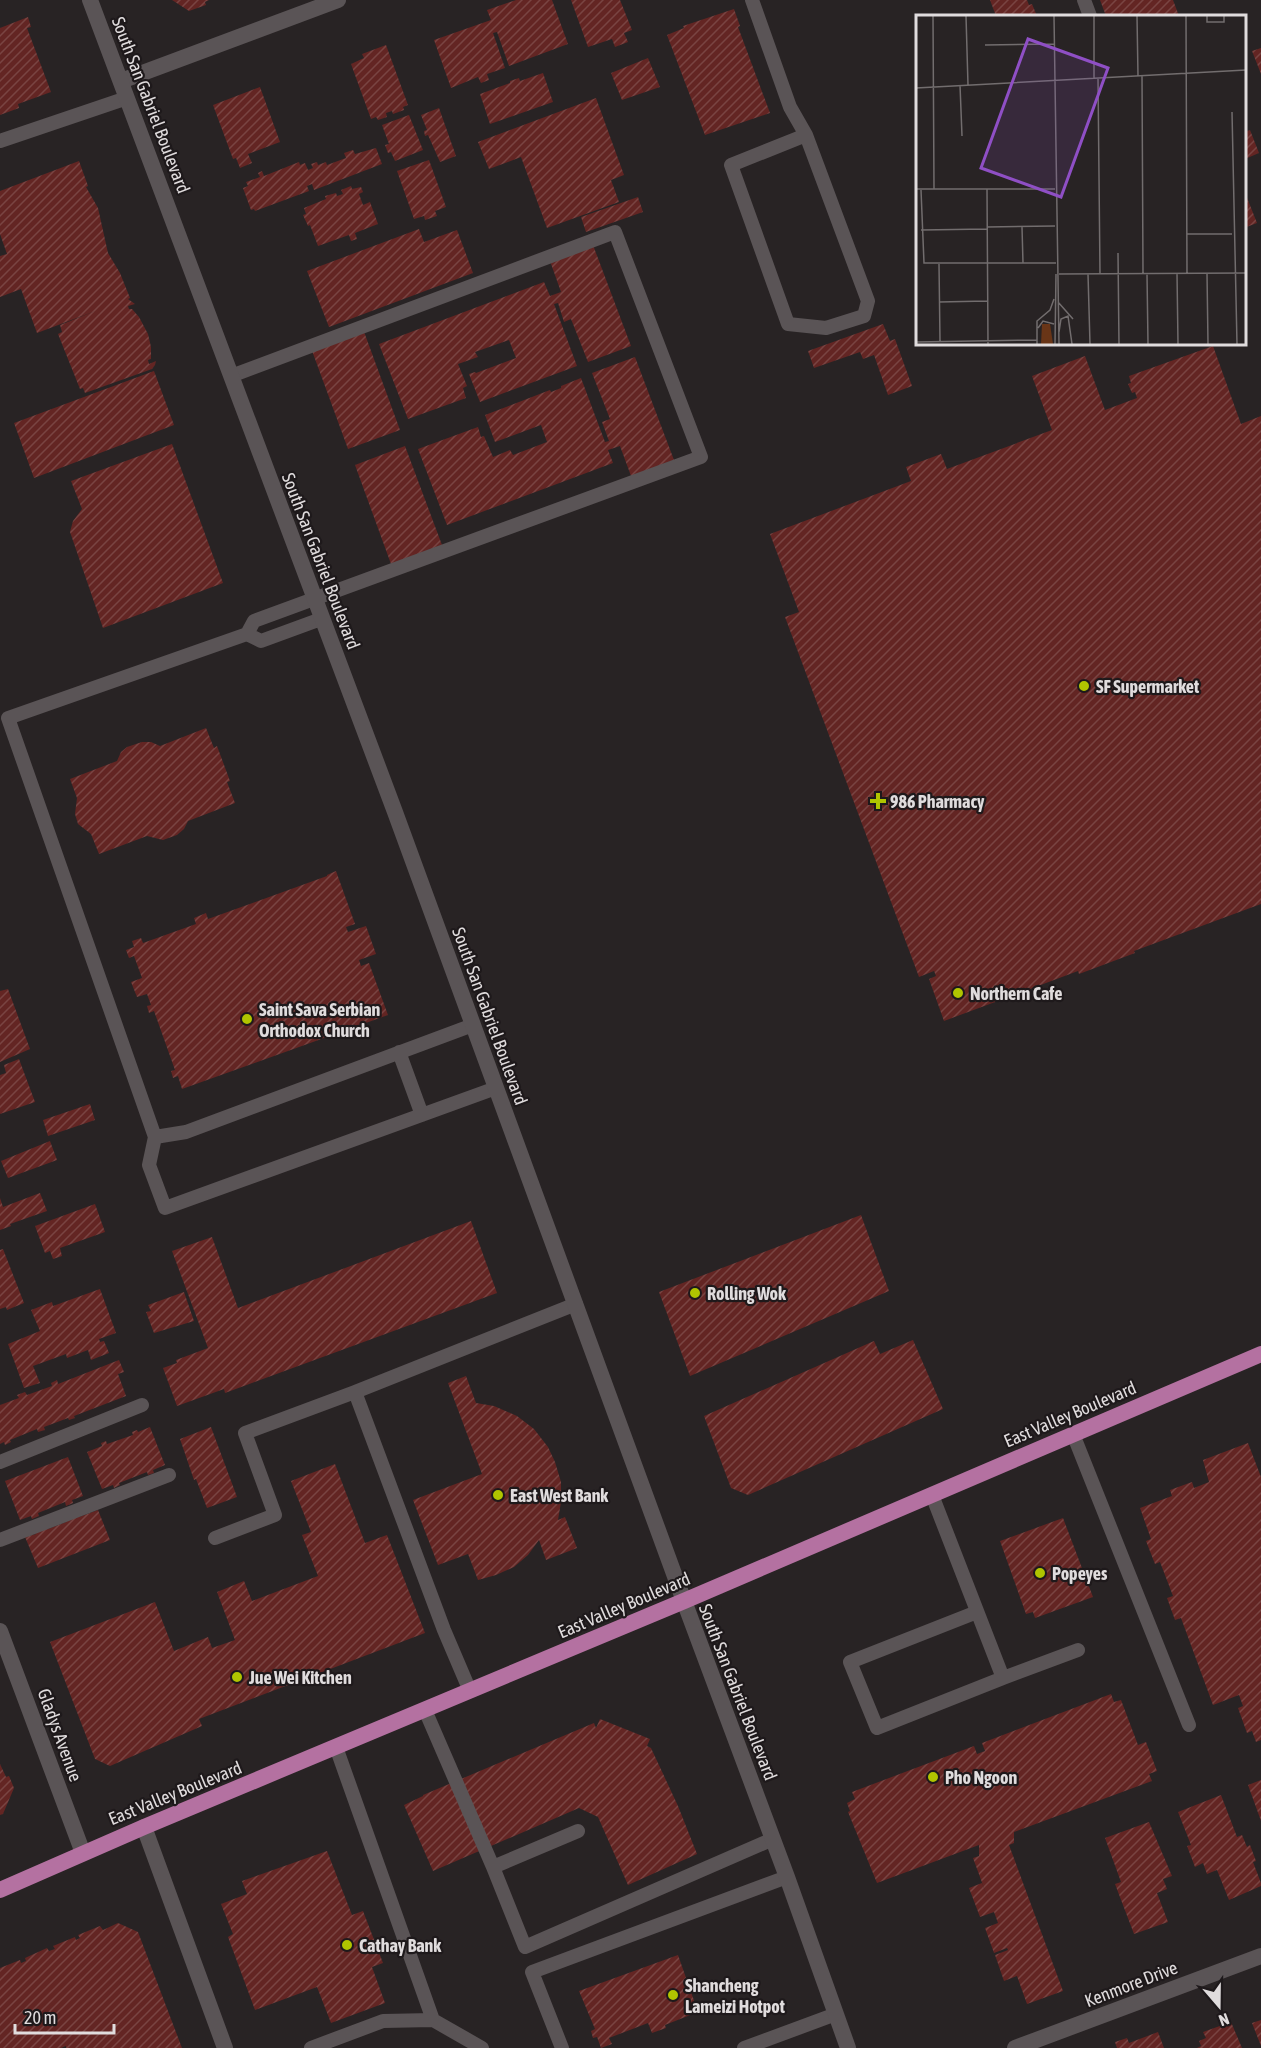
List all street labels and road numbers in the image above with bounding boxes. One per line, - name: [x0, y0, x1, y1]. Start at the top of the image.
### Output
- street label: South San Gabriel Boulevard: [108, 14, 194, 196]
- street label: South San Gabriel Boulevard: [278, 470, 364, 652]
- street label: South San Gabriel Boulevard: [448, 924, 532, 1108]
- street label: East Valley Boulevard: [1001, 1377, 1139, 1451]
- street label: East Valley Boulevard: [555, 1568, 693, 1642]
- street label: South San Gabriel Boulevard: [695, 1601, 781, 1783]
- street label: Gladys Avenue: [33, 1686, 87, 1784]
- street label: East Valley Boulevard: [105, 1757, 245, 1829]
- street label: Kenmore Drive: [1082, 1957, 1180, 2011]

